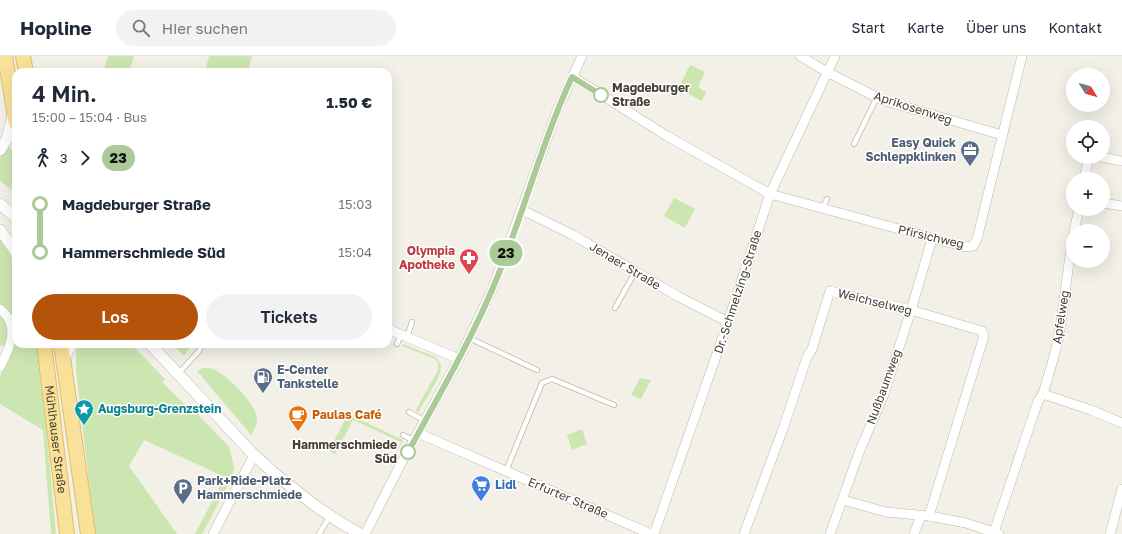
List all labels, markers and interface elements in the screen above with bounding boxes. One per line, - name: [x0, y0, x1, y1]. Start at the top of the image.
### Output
- search box: [116, 10, 396, 46]
- text: Hopline: [20, 16, 92, 39]
- icon: search: [130, 17, 152, 39]
- text: Hier suchen: [162, 19, 248, 37]
- text: Start: [852, 19, 885, 36]
- text: Karte: [907, 19, 944, 36]
- text: Über uns: [966, 19, 1026, 36]
- text: Kontakt: [1048, 19, 1102, 36]
- north arrow: [1066, 68, 1110, 112]
- map controls: [1066, 68, 1110, 268]
- text: 4 Min.: [32, 80, 97, 107]
- place label: Magdeburger Straße: [612, 80, 690, 109]
- marker: Magdeburger Straße: [593, 87, 609, 103]
- street label: Aprikosenweg: [872, 88, 954, 127]
- text: 1.50 €: [326, 93, 372, 111]
- text: 15:00 – 15:04 · Bus: [32, 109, 147, 125]
- button: locate: [1066, 120, 1110, 164]
- place label: Easy Quick Schleppklinken: [865, 135, 956, 164]
- office icon: Easy Quick Schleppklinken: [959, 139, 981, 167]
- icon: walk: [32, 147, 54, 169]
- icon: forward: [74, 147, 96, 169]
- text: 23: [110, 149, 127, 166]
- text: 3: [60, 150, 68, 166]
- button: +: [1066, 172, 1110, 216]
- text: Magdeburger Straße: [62, 195, 211, 213]
- text: 15:03: [339, 196, 372, 212]
- street label: Pfirsichweg: [897, 222, 966, 251]
- button: −: [1066, 224, 1110, 268]
- street label: Dr.-Schmelzing-Straße: [710, 228, 765, 356]
- street label: Jenaer Straße: [587, 239, 663, 293]
- line badge: 23: [488, 240, 524, 266]
- text: Hammerschmiede Süd: [62, 243, 225, 261]
- place label: Olympia Apotheke: [399, 243, 455, 272]
- text: 15:04: [338, 244, 372, 260]
- text: 23: [497, 244, 515, 261]
- pharmacy icon: Olympia Apotheke: [458, 247, 480, 275]
- street label: Weichselweg: [836, 285, 914, 318]
- street label: Apfelweg: [1049, 289, 1072, 345]
- button: Los: [32, 294, 198, 340]
- button: Tickets: [206, 294, 372, 340]
- street label: Nußbaumweg: [863, 347, 904, 427]
- place label: E-Center Tankstelle: [277, 362, 339, 391]
- fuel station icon: E-Center Tankstelle: [252, 366, 274, 394]
- street label: Mühlhauser Straße: [42, 384, 70, 494]
- place icon: Augsburg-Grenzstein: [73, 398, 95, 426]
- place label: Augsburg-Grenzstein: [98, 401, 221, 416]
- cafe icon: Paulas Café: [287, 404, 309, 432]
- place label: Paulas Café: [312, 407, 382, 422]
- place label: Hammerschmiede Süd: [292, 437, 397, 466]
- marker: Hammerschmiede Süd: [400, 444, 416, 460]
- place label: Park+Ride-Platz Hammerschmiede: [197, 473, 302, 502]
- supermarket icon: Lidl: [470, 474, 492, 502]
- street label: Erfurter Straße: [526, 474, 611, 521]
- parking icon: Park+Ride-Platz Hammerschmiede: [172, 477, 194, 505]
- place label: Lidl: [495, 477, 517, 492]

